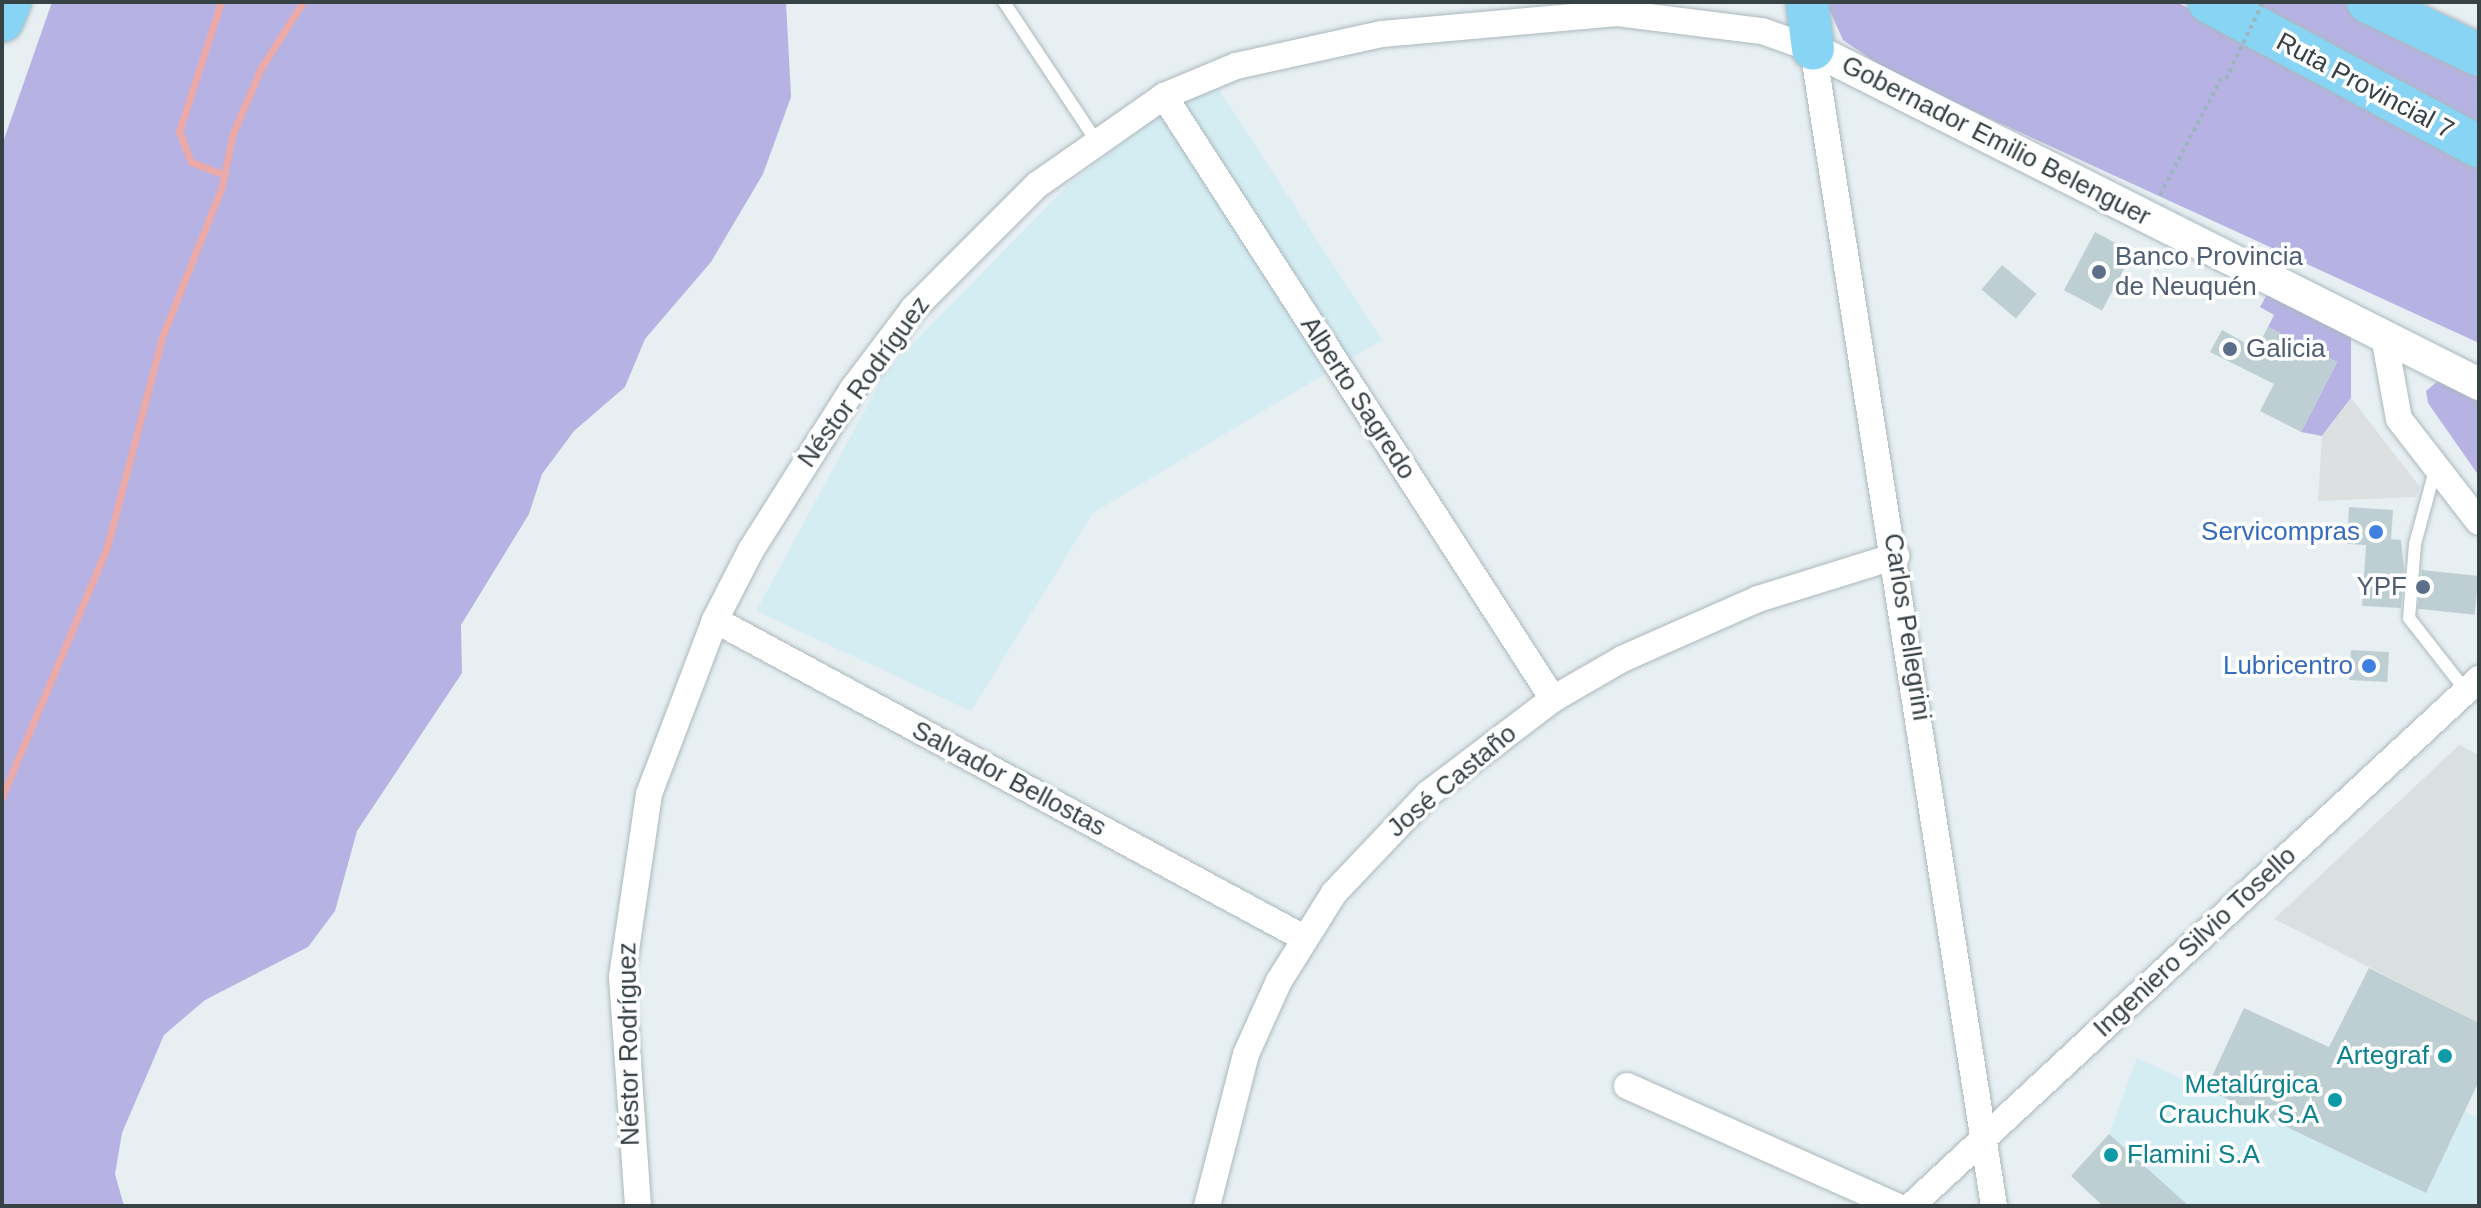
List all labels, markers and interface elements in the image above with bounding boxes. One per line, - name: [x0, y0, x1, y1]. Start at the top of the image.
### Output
- street label: Ruta Provincial 7: [2271, 26, 2459, 146]
- street label: Gobernador Emilio Belenguer: [1836, 49, 2156, 233]
- place label: Banco Provincia de Neuquén: [2115, 241, 2303, 302]
- marker: Banco Provincia de Neuquén: [2090, 263, 2108, 281]
- street label: Néstor Rodríguez: [791, 290, 937, 474]
- street label: Alberto Sagredo: [1294, 311, 1422, 485]
- place label: Galicia: [2246, 333, 2325, 365]
- marker: Galicia: [2221, 340, 2239, 358]
- place label: Servicompras: [2201, 516, 2360, 548]
- marker: Servicompras: [2367, 523, 2385, 541]
- street label: Carlos Pellegrini: [1877, 531, 1937, 723]
- place label: YPF: [2356, 571, 2407, 603]
- marker: YPF: [2414, 578, 2432, 596]
- place label: Lubricentro: [2223, 650, 2353, 682]
- marker: Lubricentro: [2360, 657, 2378, 675]
- street label: Salvador Bellostas: [907, 715, 1111, 843]
- street label: José Castaño: [1381, 718, 1523, 844]
- street label: Ingeniero Silvio Tosello: [2087, 840, 2303, 1044]
- street label: Néstor Rodríguez: [612, 942, 646, 1146]
- place label: Artegraf: [2337, 1040, 2429, 1072]
- marker: Artegraf: [2436, 1047, 2454, 1065]
- place label: Metalúrgica Crauchuk S.A: [2159, 1069, 2319, 1130]
- marker: Metalúrgica Crauchuk S.A: [2326, 1091, 2344, 1109]
- place label: Flamini S.A: [2127, 1139, 2260, 1171]
- marker: Flamini S.A: [2102, 1146, 2120, 1164]

